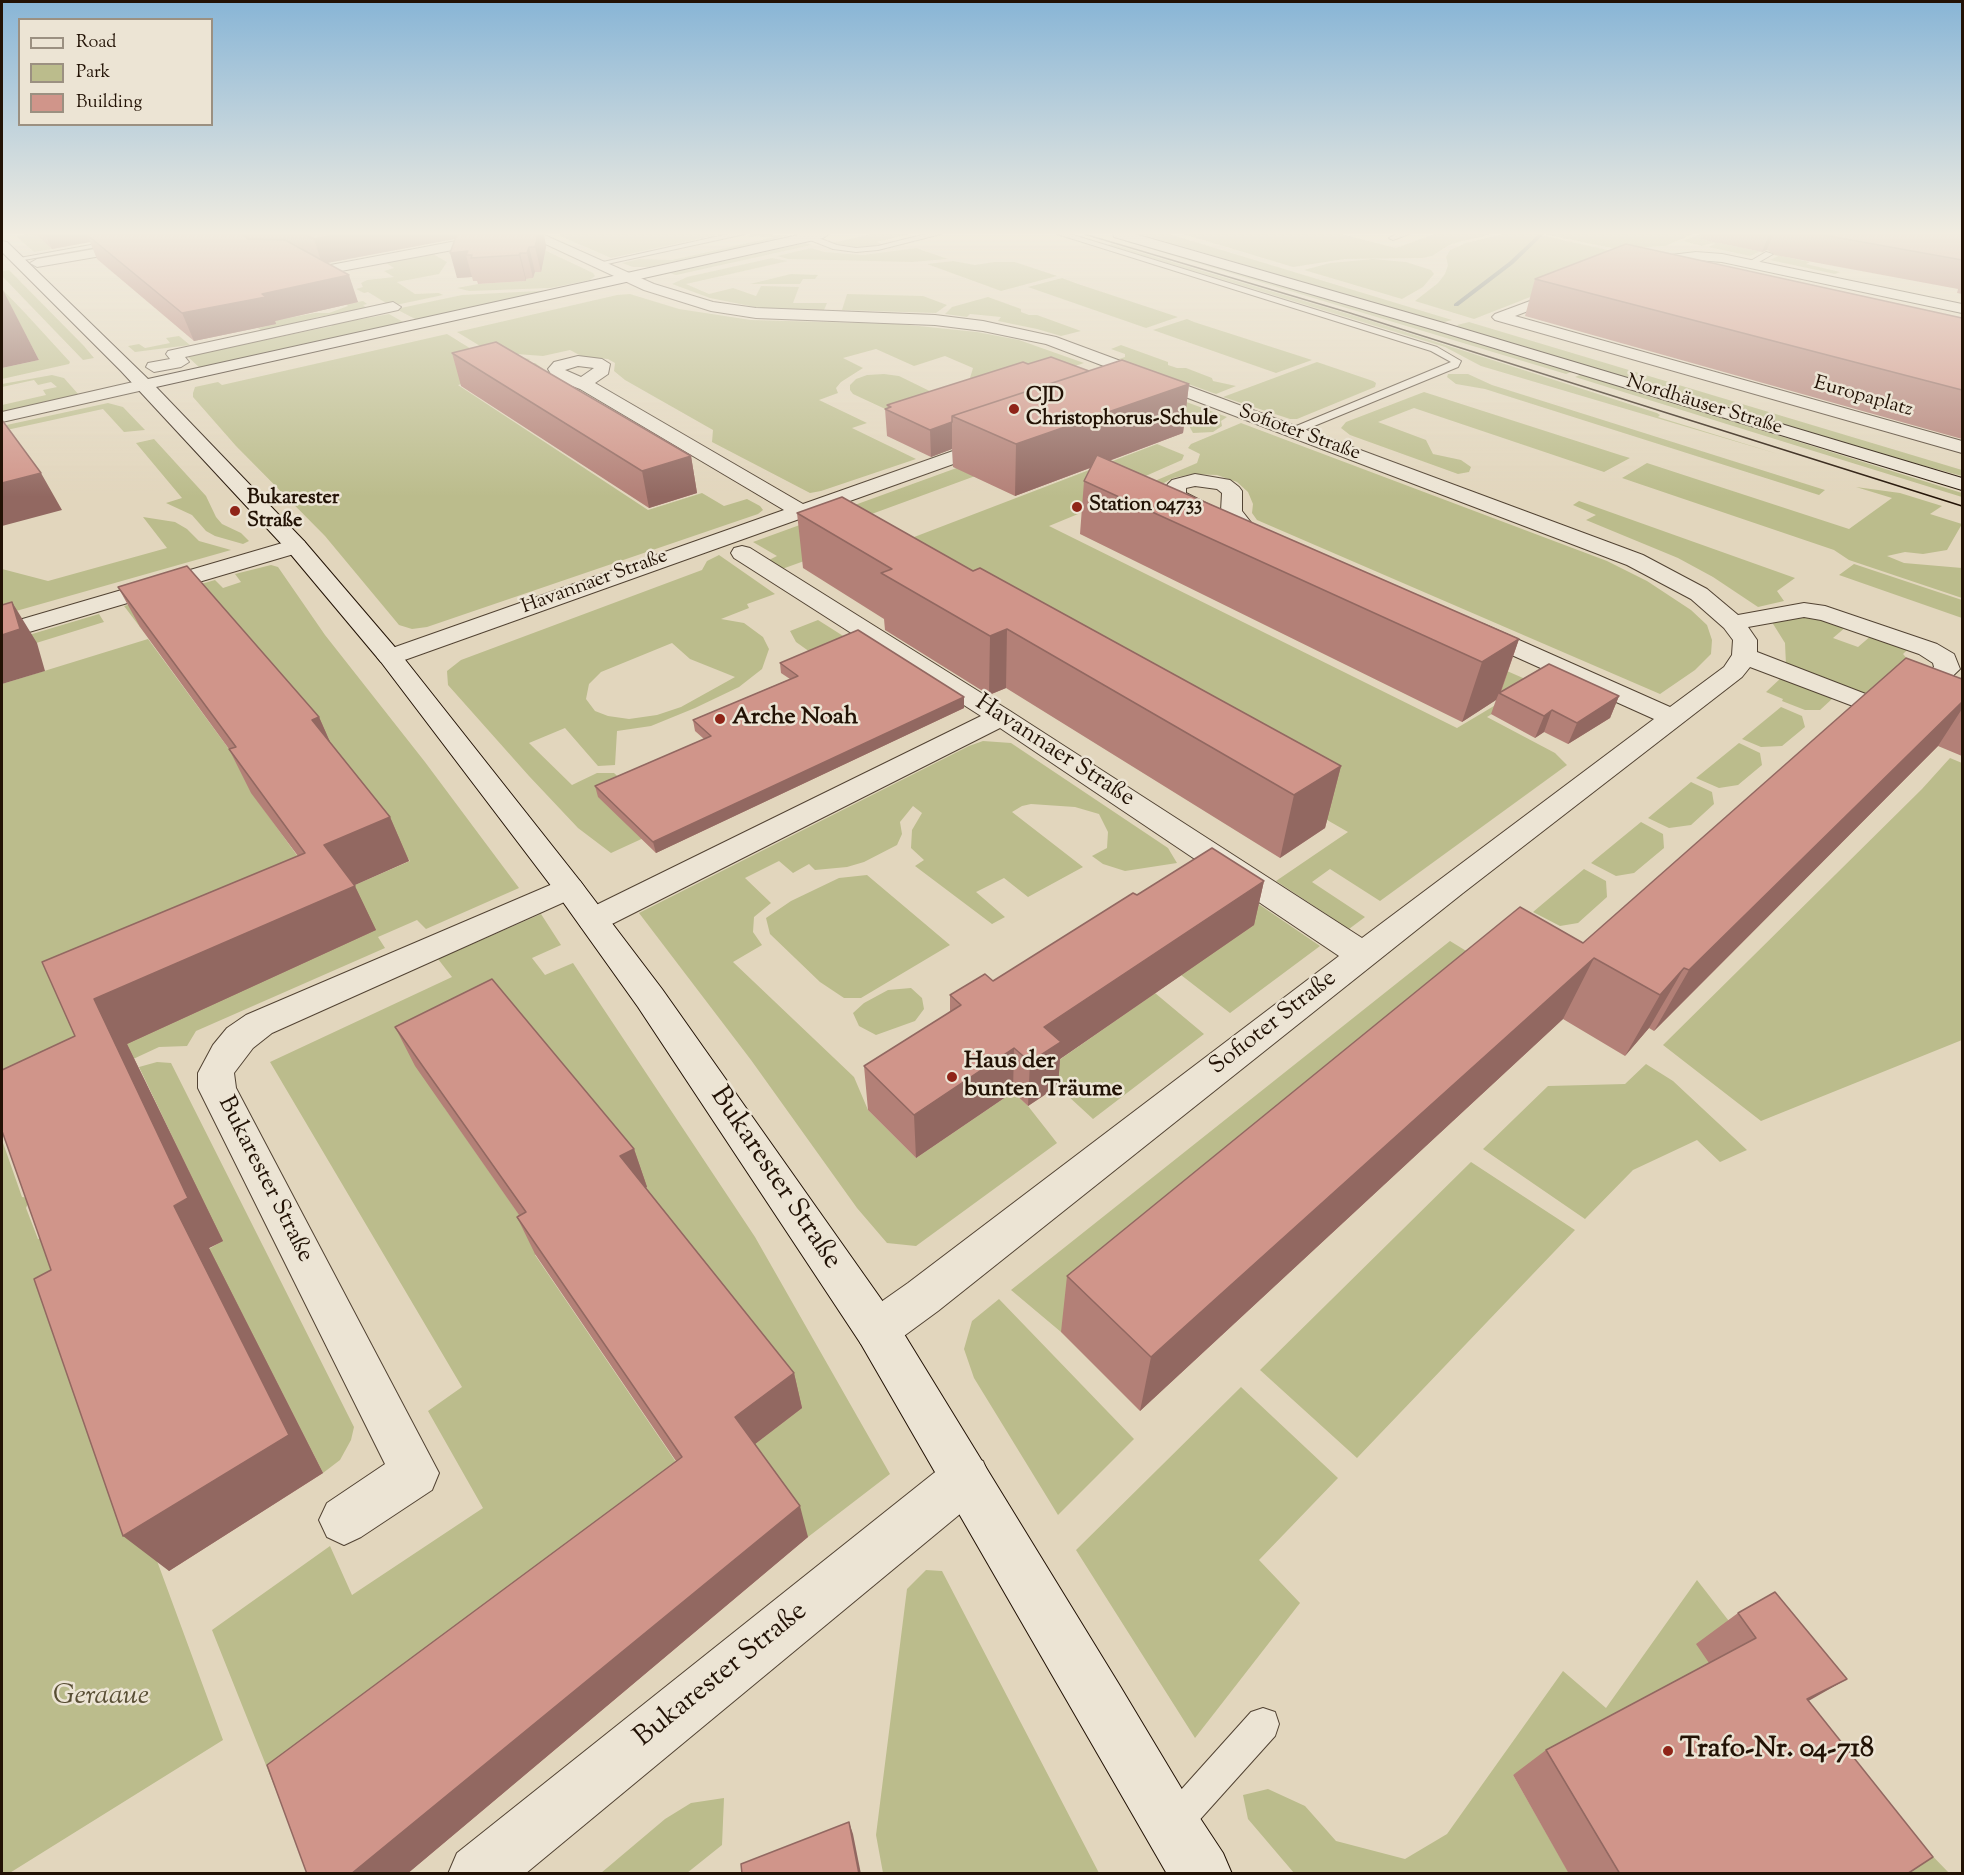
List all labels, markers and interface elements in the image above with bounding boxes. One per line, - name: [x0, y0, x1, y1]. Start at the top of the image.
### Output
- legend: [18, 18, 213, 126]
- text: Road: [76, 30, 116, 56]
- text: Park: [76, 60, 110, 86]
- text: Building: [76, 90, 142, 116]
- street label: Nordhäuser Straße: [1623, 371, 1785, 441]
- street label: Europaplatz: [1811, 372, 1915, 424]
- place label: CJD Christophorus-Schule: [1026, 386, 1218, 433]
- street label: Sofioter Straße: [1235, 401, 1363, 467]
- marker: CJD Christophorus-Schule: [1007, 402, 1021, 416]
- place label: Bukarester Straße: [247, 488, 339, 535]
- place label: Station 04733: [1089, 495, 1202, 519]
- marker: Station 04733: [1070, 500, 1084, 514]
- marker: Bukarester Straße: [228, 504, 242, 518]
- street label: Havannaer Straße: [519, 545, 671, 621]
- street label: Havannaer Straße: [969, 690, 1139, 814]
- place label: Arche Noah: [732, 705, 858, 733]
- marker: Arche Noah: [713, 712, 727, 726]
- street label: Sofioter Straße: [1205, 965, 1343, 1083]
- place label: Haus der bunten Träume: [964, 1049, 1123, 1105]
- marker: Haus der bunten Träume: [945, 1070, 959, 1084]
- street label: Bukarester Straße: [701, 1081, 847, 1277]
- street label: Bukarester Straße: [210, 1092, 318, 1268]
- street label: Bukarester Straße: [629, 1596, 815, 1756]
- park label: Geraaue: [53, 1681, 149, 1715]
- place label: Trafo-Nr. 04-718: [1680, 1734, 1874, 1768]
- marker: Trafo-Nr. 04-718: [1661, 1744, 1675, 1758]

